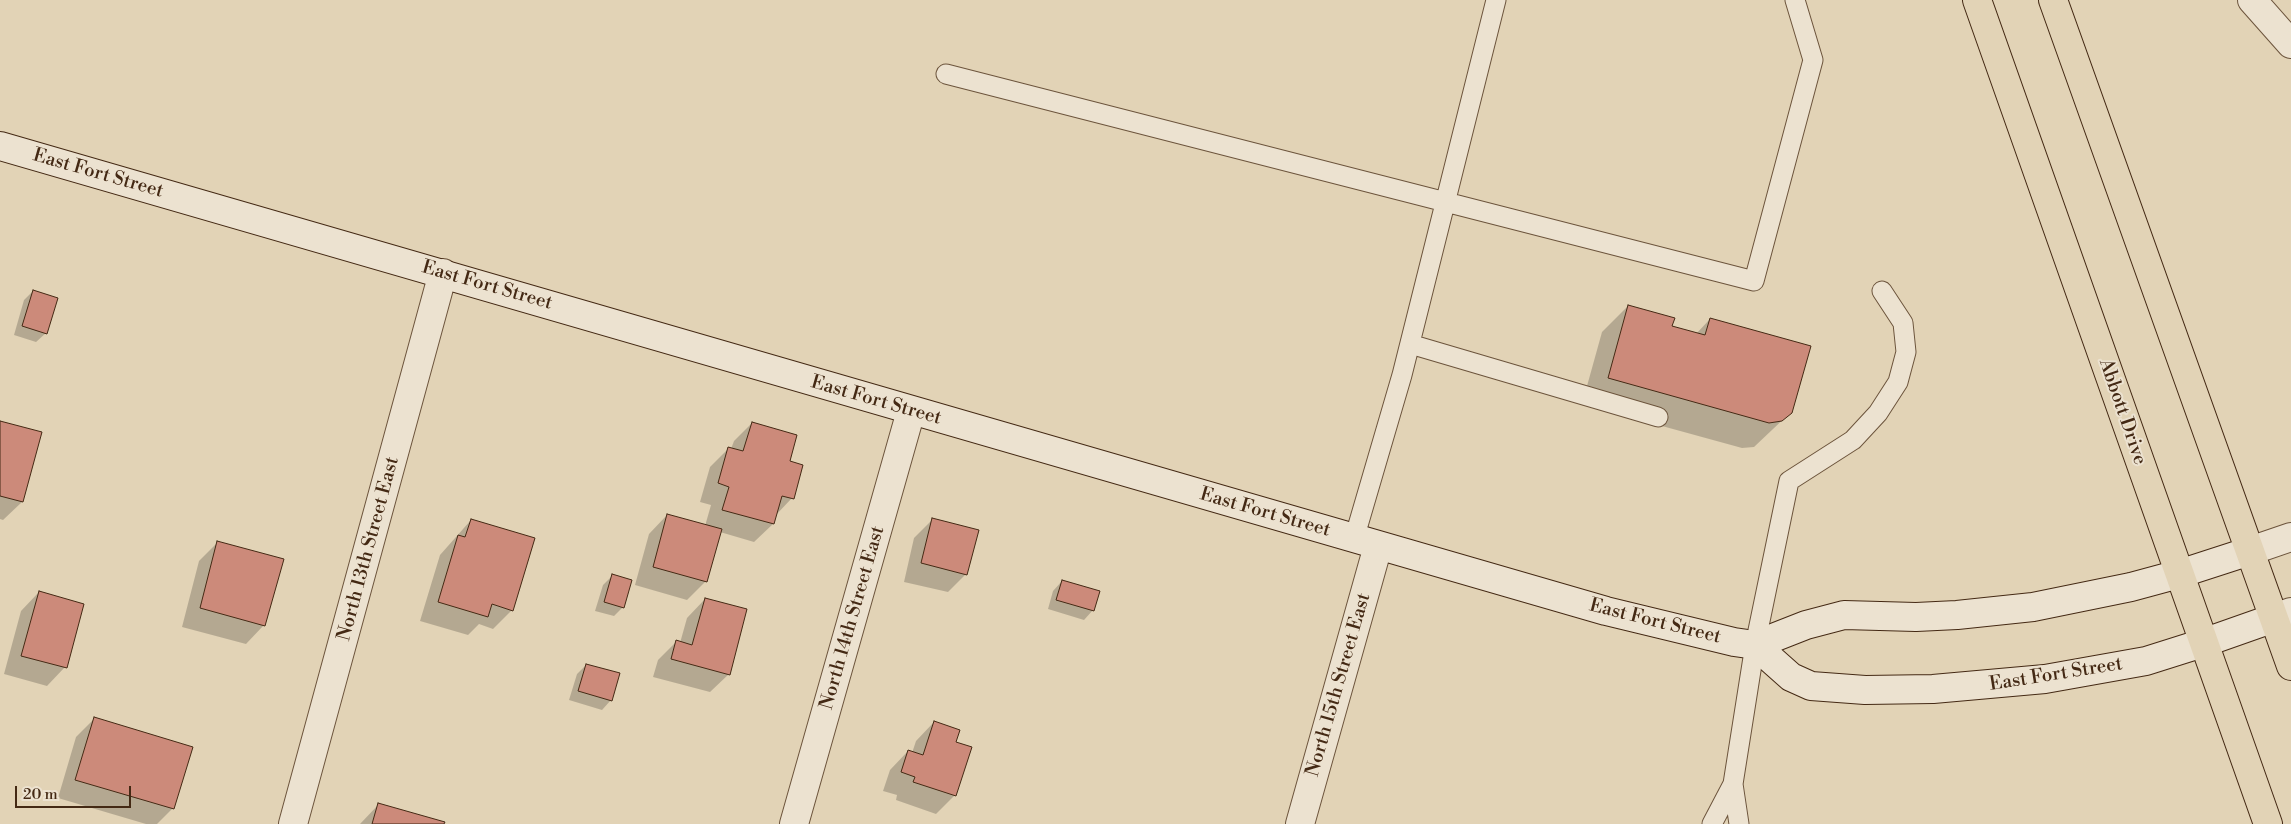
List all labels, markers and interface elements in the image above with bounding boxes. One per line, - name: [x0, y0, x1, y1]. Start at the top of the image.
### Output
- street label: East Fort Street: [30, 144, 166, 204]
- street label: East Fort Street: [419, 256, 555, 316]
- street label: Abbott Drive: [2093, 356, 2151, 468]
- street label: East Fort Street: [808, 371, 944, 431]
- street label: North 13th Street East: [333, 454, 405, 644]
- street label: East Fort Street: [1197, 483, 1333, 543]
- street label: North 14th Street East: [816, 524, 890, 712]
- street label: North 15th Street East: [1302, 591, 1376, 779]
- street label: East Fort Street: [1587, 595, 1723, 649]
- street label: East Fort Street: [1988, 653, 2124, 697]
- scale bar: [18, 776, 134, 808]
- text: 20 m: [23, 785, 58, 804]

